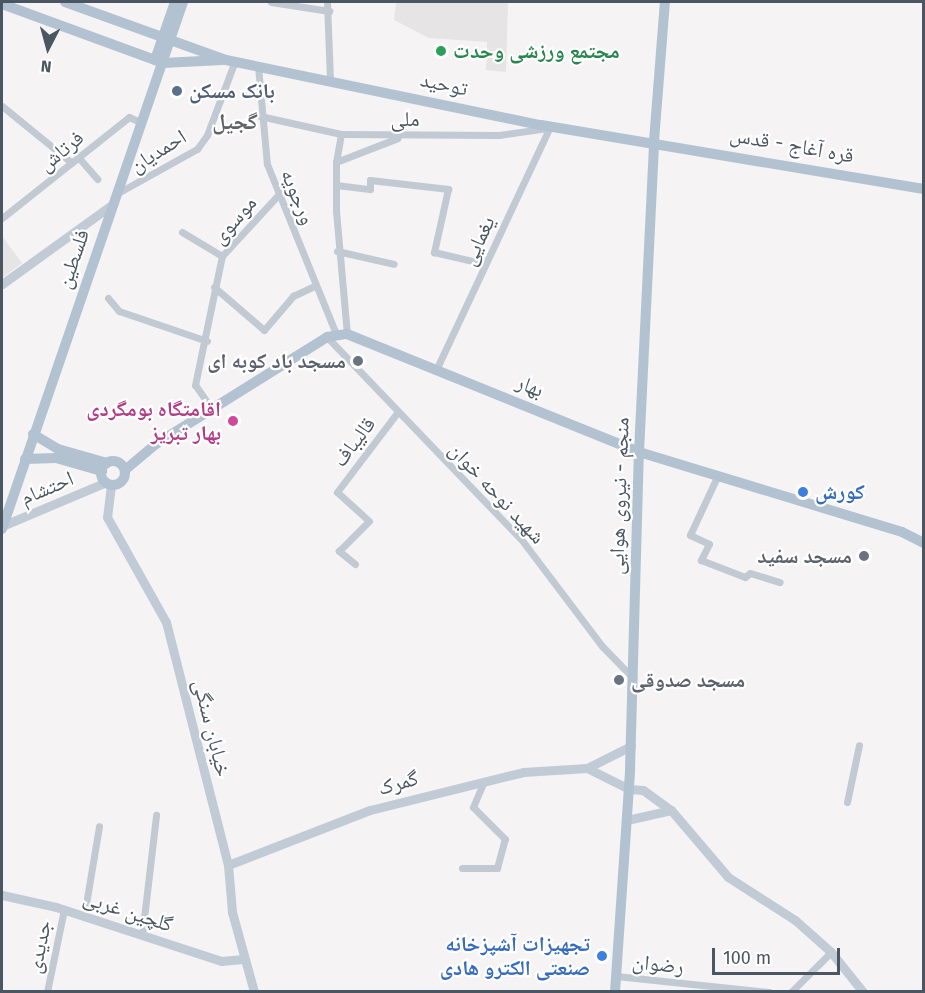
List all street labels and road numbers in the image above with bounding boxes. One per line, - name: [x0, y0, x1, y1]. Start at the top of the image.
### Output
- street label: توحید: [418, 67, 470, 101]
- street label: ملی: [390, 106, 420, 132]
- street label: قره آغاج - قدس: [728, 122, 856, 168]
- street label: احمدیان: [125, 124, 191, 178]
- street label: فرتاش: [33, 125, 89, 177]
- street label: ورجویه: [275, 165, 321, 229]
- street label: موسوی: [206, 191, 262, 249]
- street label: یغمایی: [456, 212, 500, 270]
- street label: فلسطین: [51, 226, 95, 292]
- street label: بهار: [513, 369, 547, 403]
- street label: قالیباف: [327, 412, 381, 472]
- street label: منجم - نیروی هوایی: [604, 417, 634, 575]
- street label: شهید نوحه خوان: [444, 437, 550, 549]
- street label: احتشام: [17, 466, 77, 510]
- street label: خیابان سنگی: [188, 677, 236, 779]
- street label: گمرک: [375, 765, 421, 801]
- street label: گلچین غربی: [80, 885, 176, 937]
- street label: جدیدی: [21, 918, 57, 976]
- street label: رضوان: [631, 949, 685, 979]

